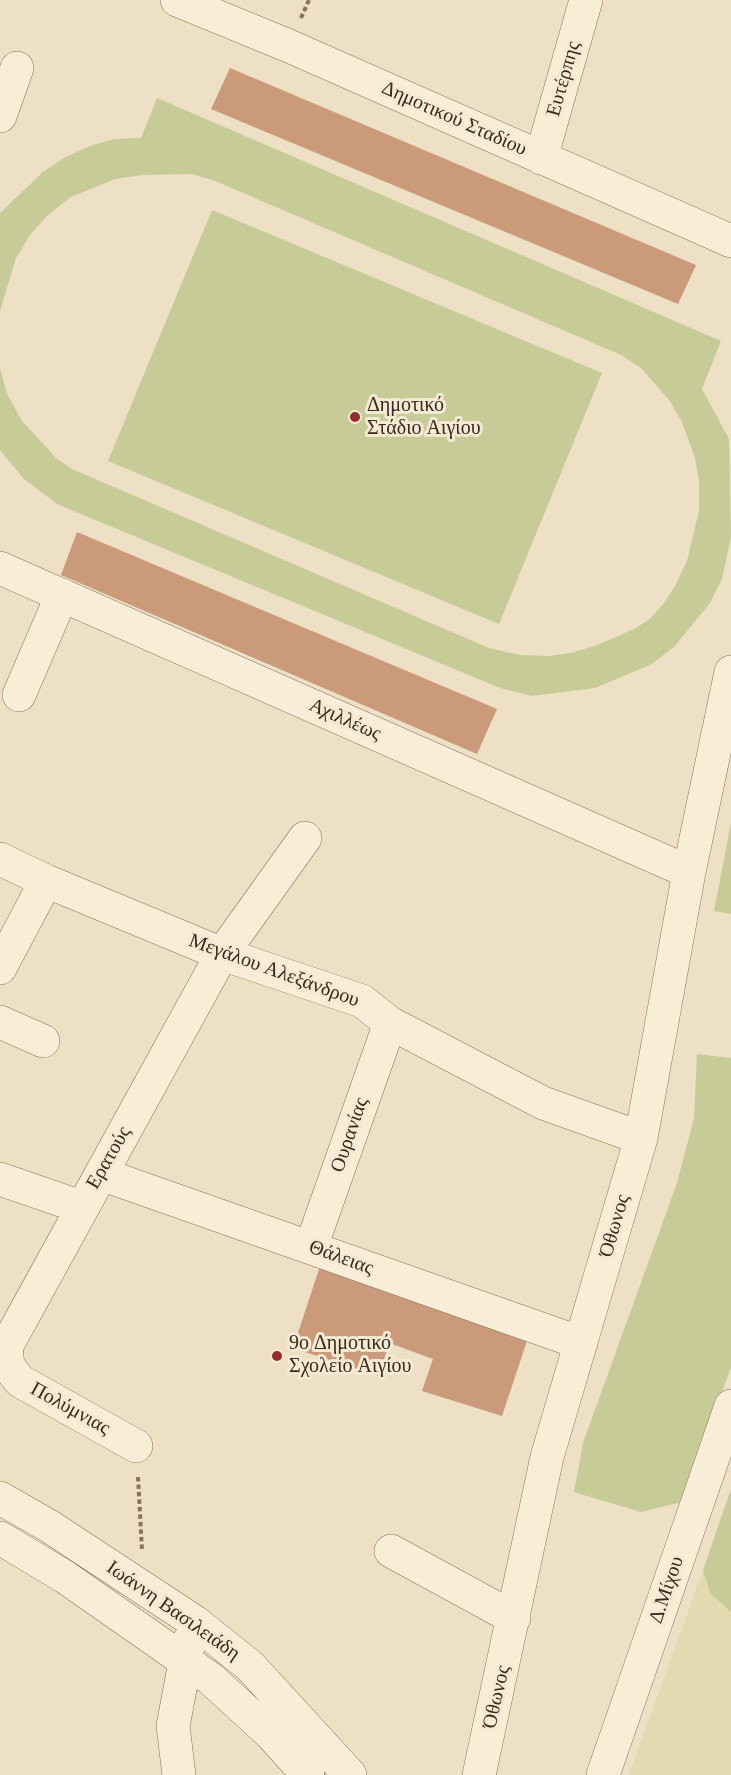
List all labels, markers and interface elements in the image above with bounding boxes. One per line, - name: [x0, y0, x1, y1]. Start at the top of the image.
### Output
- street label: Ευτέρπης: [542, 39, 586, 119]
- street label: Δημοτικού Σταδίου: [378, 76, 530, 162]
- place label: Δημοτικό Στάδιο Αιγίου: [367, 394, 481, 441]
- marker: Δημοτικό Στάδιο Αιγίου: [348, 410, 362, 424]
- street label: Αχιλλέως: [305, 694, 385, 746]
- street label: Μεγάλου Αλεξάνδρου: [185, 929, 363, 1013]
- street label: Ουρανίας: [326, 1094, 374, 1176]
- street label: Ερατούς: [81, 1122, 137, 1194]
- street label: Όθωνος: [595, 1192, 635, 1260]
- street label: Θάλειας: [306, 1235, 376, 1281]
- place label: 9ο Δημοτικό Σχολείο Αιγίου: [289, 1332, 412, 1379]
- marker: 9ο Δημοτικό Σχολείο Αιγίου: [270, 1349, 284, 1363]
- street label: Πολύμνιας: [26, 1377, 114, 1441]
- street label: Δ.Μίχου: [644, 1553, 690, 1627]
- street label: Ιωάννη Βασιλειάδη: [102, 1556, 244, 1666]
- street label: Όθωνος: [478, 1663, 516, 1731]

